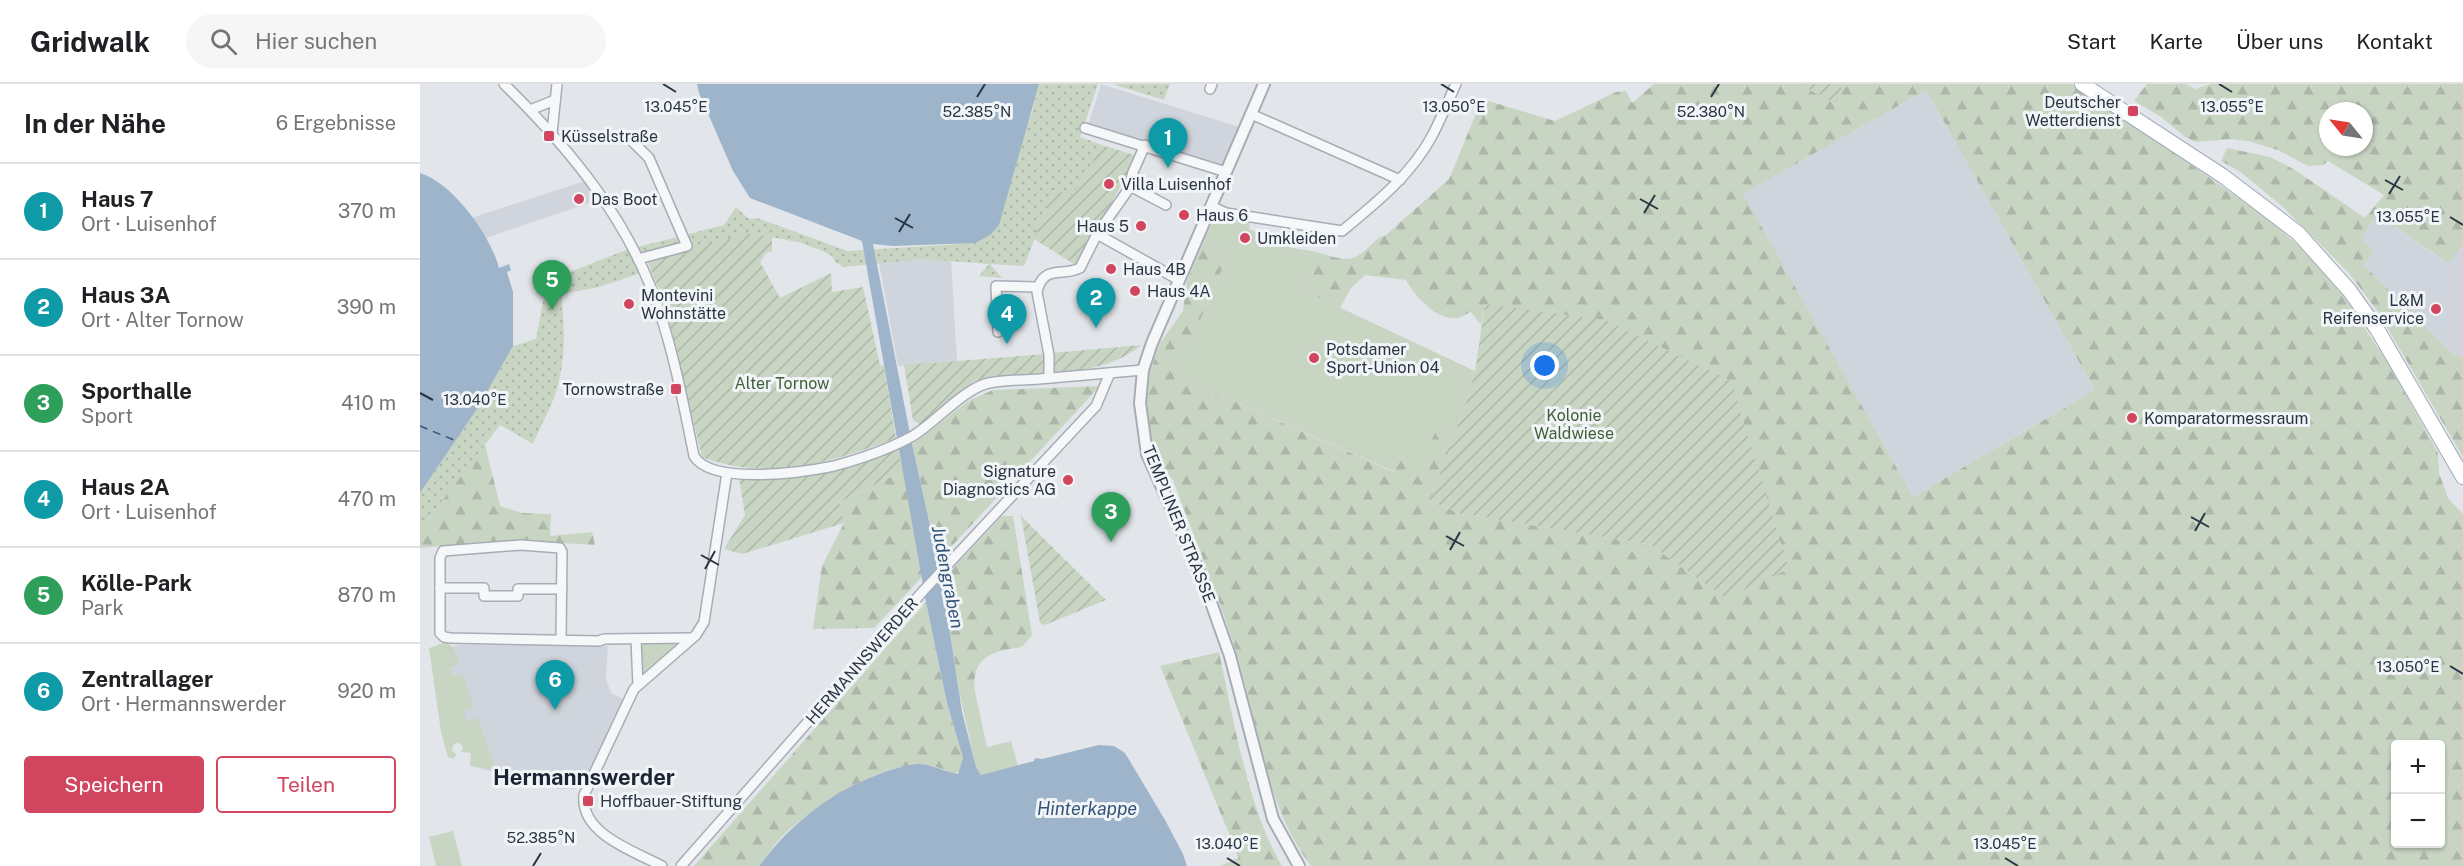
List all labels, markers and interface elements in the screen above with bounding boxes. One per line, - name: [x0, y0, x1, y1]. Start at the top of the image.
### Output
- search box: [186, 14, 606, 68]
- text: Gridwalk: [30, 25, 150, 58]
- icon: search: [207, 25, 240, 58]
- text: Hier suchen: [255, 28, 377, 54]
- text: Start: [2067, 29, 2116, 54]
- text: Karte: [2149, 29, 2203, 54]
- text: Über uns: [2236, 29, 2323, 54]
- text: Kontakt: [2356, 29, 2433, 54]
- place label: Deutscher Wetterdienst: [2025, 93, 2121, 130]
- text: 13.045°E: [644, 98, 708, 115]
- text: 13.050°E: [1422, 98, 1486, 115]
- text: 13.055°E: [2200, 98, 2264, 115]
- north arrow: [2319, 102, 2373, 156]
- text: 52.385°N: [943, 103, 1011, 120]
- text: 52.380°N: [1677, 103, 1745, 120]
- marker: Deutscher Wetterdienst: [2126, 104, 2140, 118]
- text: In der Nähe: [24, 108, 166, 139]
- text: 6 Ergebnisse: [276, 111, 396, 135]
- pin: 1: [1148, 118, 1188, 168]
- place label: Küsselstraße: [561, 127, 658, 146]
- marker: Küsselstraße: [542, 129, 556, 143]
- place label: Villa Luisenhof: [1121, 175, 1231, 194]
- marker: Villa Luisenhof: [1102, 177, 1116, 191]
- text: Haus 7: [81, 186, 154, 212]
- place label: Das Boot: [591, 190, 658, 209]
- marker: Das Boot: [572, 192, 586, 206]
- text: 1: [39, 199, 48, 223]
- text: 370 m: [338, 199, 396, 223]
- place label: Haus 6: [1196, 206, 1248, 225]
- marker: Haus 6: [1177, 208, 1191, 222]
- text: 13.055°E: [2376, 208, 2440, 225]
- text: Ort · Luisenhof: [81, 212, 217, 236]
- place label: Haus 5: [1076, 217, 1129, 236]
- marker: Haus 5: [1134, 219, 1148, 233]
- place label: Umkleiden: [1257, 229, 1336, 248]
- marker: Umkleiden: [1238, 231, 1252, 245]
- pin: 5: [532, 260, 572, 310]
- place label: Haus 4B: [1123, 260, 1186, 279]
- marker: Haus 4B: [1104, 262, 1118, 276]
- pin: 2: [1076, 278, 1116, 328]
- text: Haus 3A: [81, 282, 170, 308]
- place label: Haus 4A: [1147, 282, 1211, 301]
- marker: Haus 4A: [1128, 284, 1142, 298]
- place label: Montevini Wohnstätte: [641, 286, 726, 323]
- place label: L&M Reifenservice: [2323, 291, 2424, 328]
- pin: 4: [988, 294, 1026, 344]
- text: 2: [37, 295, 50, 319]
- text: 390 m: [337, 295, 396, 319]
- marker: Montevini Wohnstätte: [622, 297, 636, 311]
- marker: L&M Reifenservice: [2429, 302, 2443, 316]
- text: Ort · Alter Tornow: [81, 308, 244, 332]
- place label: Potsdamer Sport-Union 04: [1326, 340, 1440, 377]
- marker: Potsdamer Sport-Union 04: [1307, 351, 1321, 365]
- your location: [1530, 351, 1559, 380]
- park label: Alter Tornow: [734, 374, 830, 393]
- text: Sporthalle: [81, 378, 192, 404]
- place label: Tornowstraße: [562, 380, 664, 399]
- marker: Tornowstraße: [669, 382, 683, 396]
- text: 3: [37, 391, 50, 415]
- text: 410 m: [341, 391, 396, 415]
- text: 13.040°E: [444, 391, 506, 408]
- text: Sport: [81, 404, 133, 428]
- park label: Kolonie Waldwiese: [1534, 406, 1614, 443]
- place label: Komparatormessraum: [2144, 409, 2308, 428]
- marker: Komparatormessraum: [2125, 411, 2139, 425]
- street label: TEMPLINER STRASSE: [1139, 443, 1219, 605]
- place label: Signature Diagnostics AG: [943, 462, 1056, 499]
- marker: Signature Diagnostics AG: [1061, 473, 1075, 487]
- text: Haus 2A: [81, 474, 170, 500]
- text: 4: [37, 487, 50, 511]
- text: 470 m: [337, 487, 396, 511]
- pin: 3: [1092, 492, 1130, 542]
- text: Ort · Luisenhof: [81, 500, 217, 524]
- water label: Judengraben: [928, 524, 968, 630]
- text: Kölle-Park: [81, 570, 192, 596]
- text: 5: [37, 583, 50, 607]
- text: 870 m: [337, 583, 396, 607]
- street label: HERMANNSWERDER: [802, 594, 922, 728]
- text: Park: [81, 596, 124, 620]
- text: 13.050°E: [2376, 658, 2440, 675]
- pin: 6: [536, 660, 574, 710]
- text: Zentrallager: [81, 666, 213, 692]
- text: 6: [37, 679, 50, 703]
- text: 920 m: [337, 679, 396, 703]
- text: Ort · Hermannswerder: [81, 692, 286, 716]
- map controls: [2391, 740, 2445, 848]
- button: +: [2391, 740, 2445, 794]
- button: Speichern: [24, 756, 204, 813]
- button: Teilen: [216, 756, 396, 813]
- district label: Hermannswerder: [493, 764, 675, 790]
- place label: Hoffbauer-Stiftung: [600, 792, 742, 811]
- marker: Hoffbauer-Stiftung: [581, 794, 595, 808]
- button: −: [2391, 794, 2445, 848]
- water label: Hinterkappe: [1037, 798, 1137, 819]
- text: 52.385°N: [507, 829, 575, 846]
- text: 13.040°E: [1196, 835, 1258, 852]
- text: 13.045°E: [1973, 835, 2037, 852]

